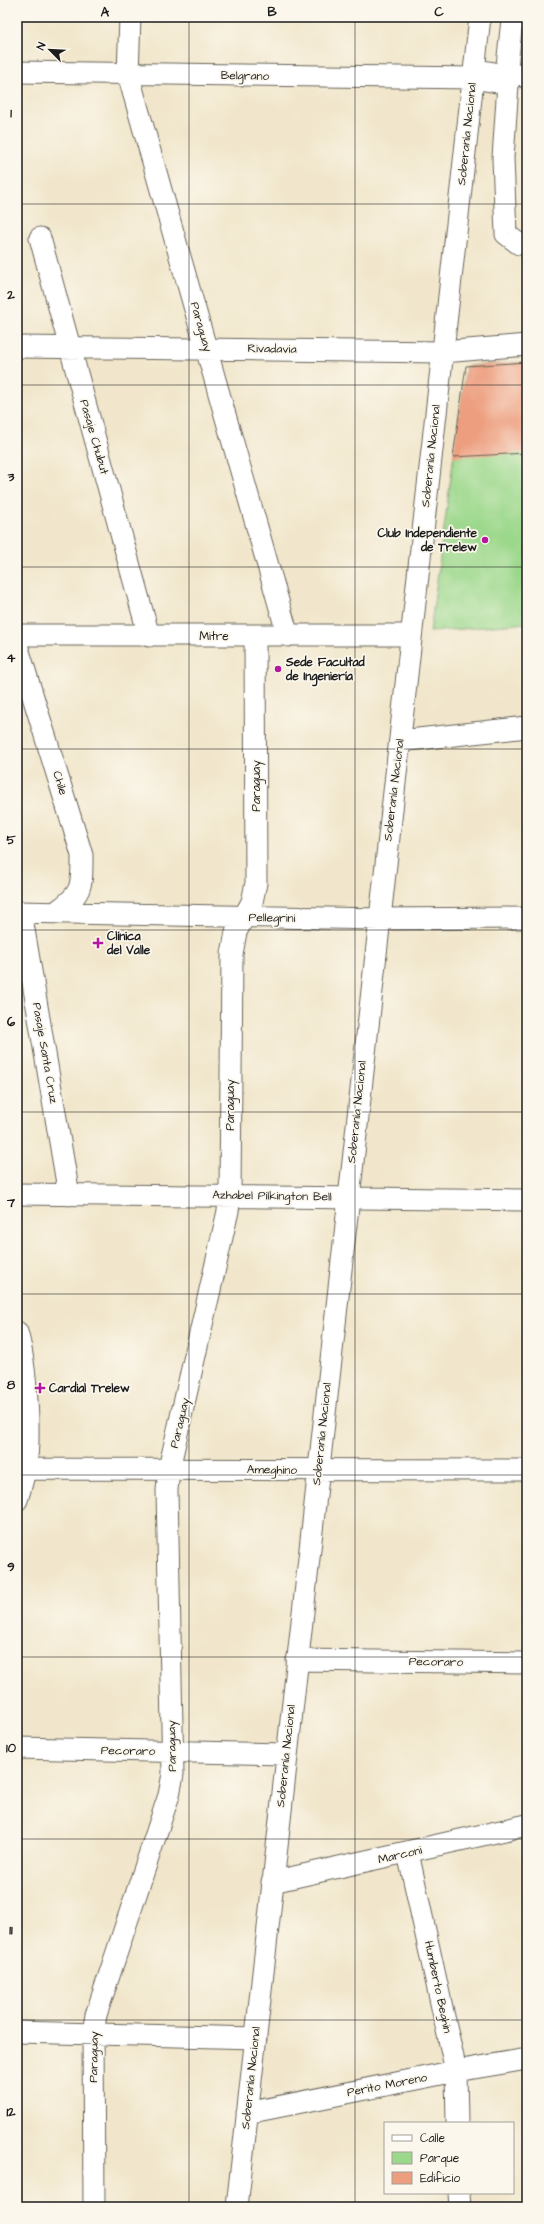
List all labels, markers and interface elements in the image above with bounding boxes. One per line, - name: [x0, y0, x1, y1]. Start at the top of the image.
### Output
- text: A: [101, 3, 110, 21]
- text: B: [267, 3, 277, 21]
- text: C: [434, 3, 444, 21]
- north arrow: [30, 30, 70, 70]
- text: N: [33, 40, 50, 52]
- street label: Belgrano: [221, 67, 270, 86]
- street label: Soberanía Nacional: [453, 82, 481, 186]
- text: 1: [10, 104, 12, 122]
- text: 2: [6, 286, 15, 304]
- street label: Paraguay: [185, 300, 216, 355]
- street label: Rivadavia: [247, 340, 297, 358]
- street label: Pasaje Chubut: [75, 397, 113, 477]
- street label: Soberanía Nacional: [417, 404, 445, 508]
- text: 3: [7, 468, 15, 486]
- place label: Club Independiente de Trelew: [378, 525, 477, 556]
- marker: Club Independiente de Trelew: [480, 535, 490, 545]
- street label: Mitre: [199, 628, 229, 645]
- text: 4: [7, 649, 16, 667]
- place label: Sede Facultad de Ingeniería: [285, 654, 366, 687]
- marker: Sede Facultad de Ingeniería: [273, 664, 283, 674]
- street label: Soberanía Nacional: [379, 738, 409, 842]
- street label: Paraguay: [248, 760, 266, 812]
- street label: Chile: [48, 769, 72, 798]
- text: 5: [6, 831, 16, 849]
- street label: Pellegrini: [248, 909, 296, 928]
- place label: Clínica del Valle: [106, 928, 151, 959]
- marker: Clínica del Valle: [92, 937, 104, 949]
- street label: Pasaje Santa Cruz: [28, 1001, 62, 1105]
- text: 6: [7, 1013, 16, 1031]
- street label: Soberanía Nacional: [343, 1060, 371, 1164]
- street label: Paraguay: [222, 1079, 240, 1131]
- street label: Azhabel Pilkington Bell: [212, 1186, 332, 1207]
- text: 7: [6, 1194, 16, 1212]
- text: 8: [7, 1376, 16, 1394]
- place label: Cardial Trelew: [49, 1380, 130, 1397]
- marker: Cardial Trelew: [34, 1382, 46, 1394]
- street label: Soberanía Nacional: [308, 1382, 336, 1486]
- street label: Paraguay: [166, 1396, 195, 1450]
- street label: Ameghino: [247, 1461, 297, 1480]
- text: 9: [7, 1558, 15, 1576]
- street label: Pecoraro: [409, 1653, 464, 1671]
- street label: Soberanía Nacional: [272, 1704, 300, 1808]
- street label: Paraguay: [163, 1720, 182, 1772]
- text: 10: [6, 1739, 17, 1757]
- street label: Pecoraro: [101, 1742, 156, 1760]
- street label: Marconi: [376, 1842, 424, 1868]
- text: 11: [9, 1921, 13, 1939]
- street label: Humberto Beghin: [419, 1939, 456, 2035]
- street label: Soberanía Nacional: [237, 2026, 265, 2130]
- street label: Paraguay: [85, 2031, 104, 2083]
- street label: Perito Moreno: [345, 2069, 429, 2101]
- text: 12: [6, 2103, 16, 2121]
- legend: [384, 2122, 514, 2194]
- text: Calle: [420, 2130, 445, 2147]
- text: Parque: [420, 2150, 460, 2167]
- text: Edificio: [420, 2170, 460, 2187]

